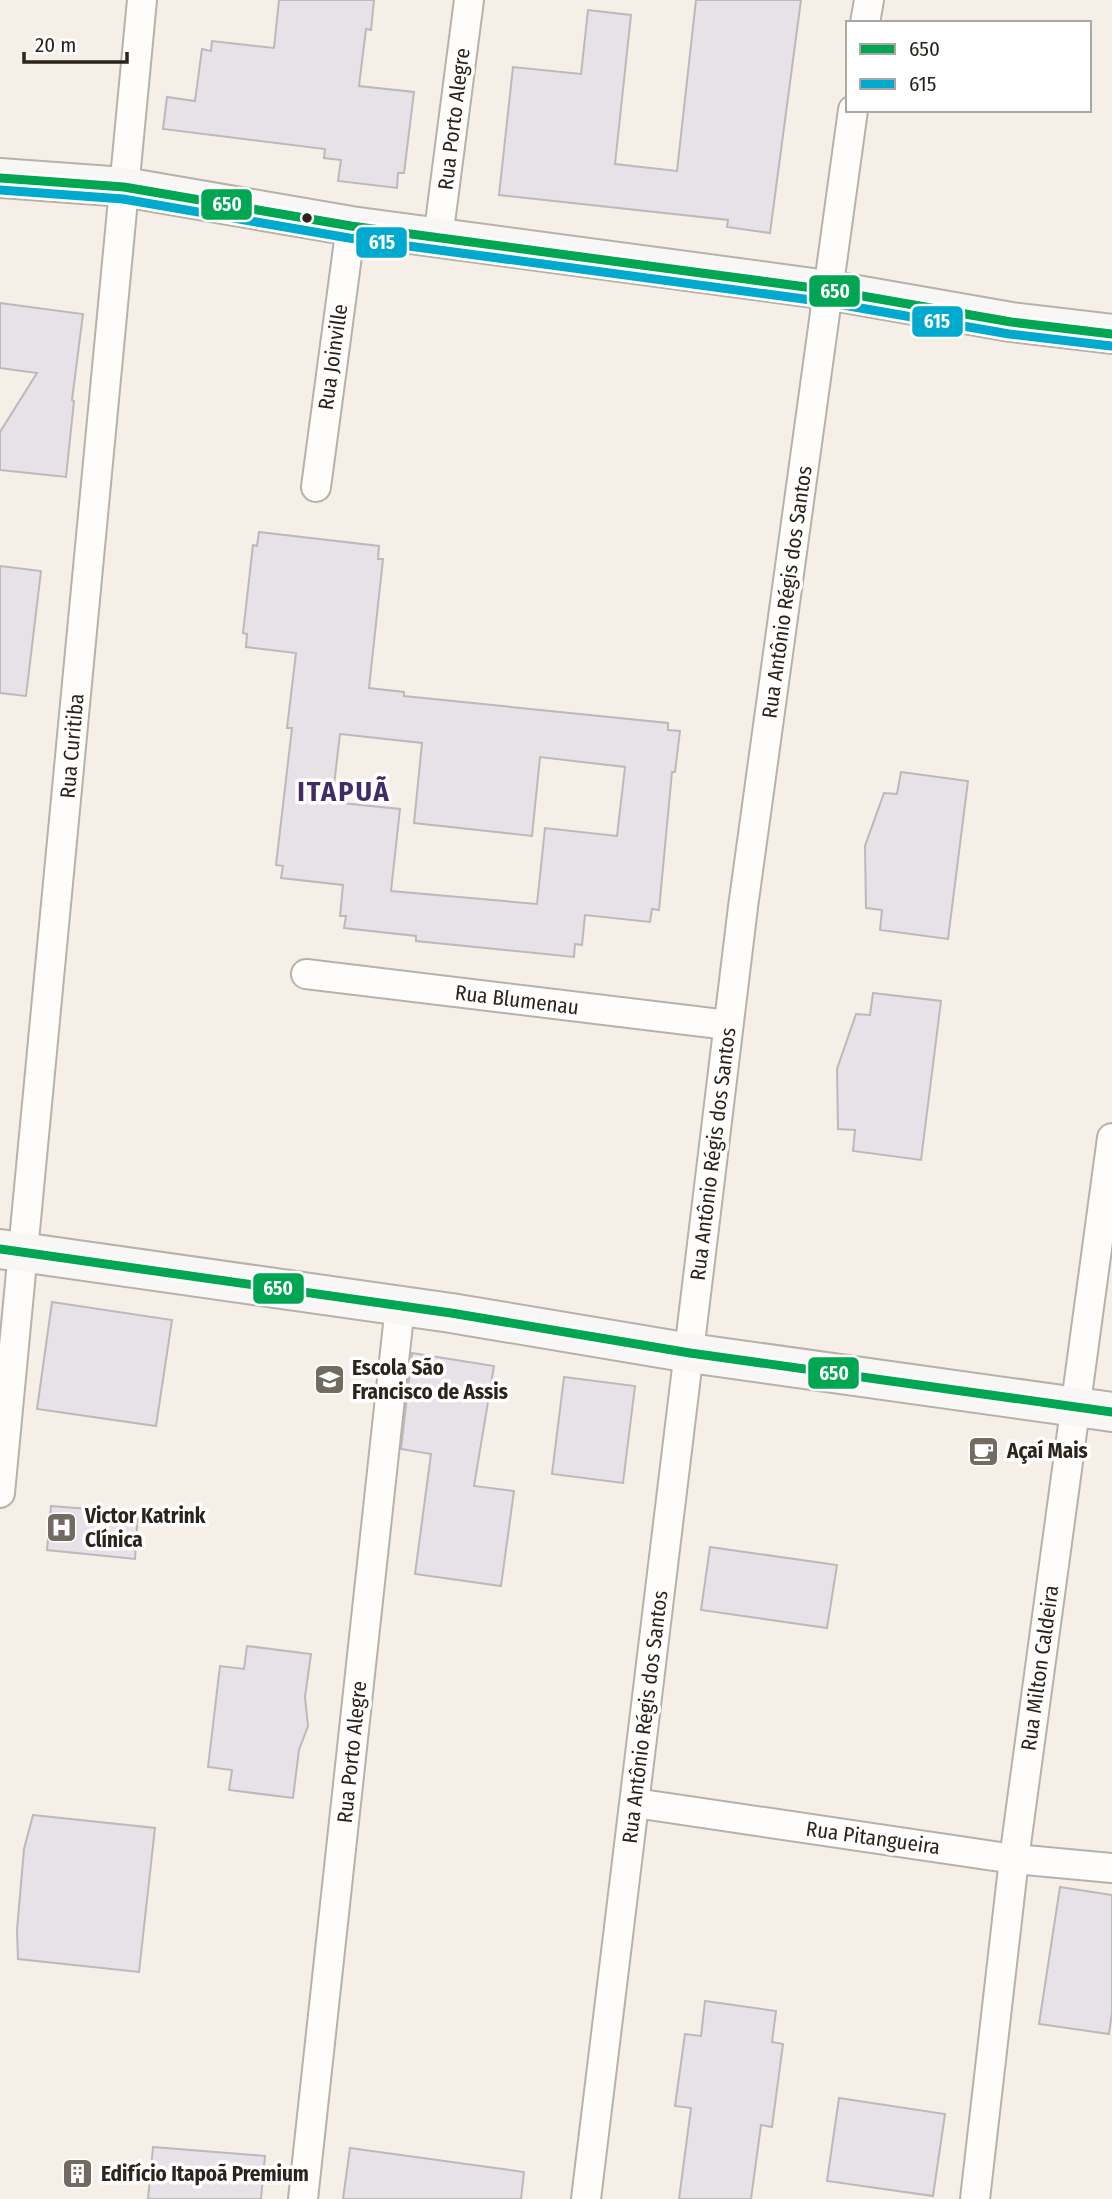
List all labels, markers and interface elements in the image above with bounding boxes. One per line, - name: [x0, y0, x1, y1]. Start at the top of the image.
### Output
- scale bar: [24, 21, 128, 65]
- legend: [846, 21, 1091, 112]
- text: 20 m: [35, 32, 76, 58]
- text: 650: [909, 36, 940, 62]
- street label: Rua Porto Alegre: [432, 47, 476, 191]
- text: 615: [909, 71, 936, 97]
- line badge: 650: [200, 188, 253, 221]
- text: 650: [212, 193, 242, 216]
- unlabelled marker: [300, 211, 314, 225]
- line badge: 615: [355, 226, 408, 259]
- text: 615: [369, 231, 395, 254]
- line badge: 650: [808, 274, 861, 308]
- text: 650: [820, 280, 850, 303]
- street label: Rua Joinville: [313, 302, 353, 412]
- line badge: 615: [911, 305, 964, 338]
- text: 615: [924, 310, 950, 333]
- street label: Rua Antônio Régis dos Santos: [756, 464, 818, 720]
- street label: Rua Curitiba: [54, 693, 90, 799]
- district label: ITAPUÃ: [297, 775, 391, 808]
- street label: Rua Blumenau: [454, 980, 580, 1020]
- street label: Rua Antônio Régis dos Santos: [685, 1026, 741, 1282]
- line badge: 650: [252, 1272, 305, 1305]
- text: 650: [263, 1277, 293, 1300]
- place label: Escola São Francisco de Assis: [352, 1355, 508, 1405]
- line badge: 650: [807, 1356, 860, 1390]
- text: 650: [819, 1362, 849, 1385]
- school or university icon: Escola São Francisco de Assis: [312, 1363, 346, 1397]
- cafe icon: Açaí Mais: [967, 1434, 1001, 1468]
- place label: Açaí Mais: [1006, 1438, 1088, 1464]
- place label: Victor Katrink Clínica: [84, 1503, 206, 1553]
- hospital icon: Victor Katrink Clínica: [45, 1511, 79, 1545]
- street label: Rua Milton Caldeira: [1016, 1584, 1064, 1752]
- street label: Rua Antônio Régis dos Santos: [617, 1589, 673, 1845]
- street label: Rua Porto Alegre: [332, 1680, 372, 1824]
- street label: Rua Pitangueira: [804, 1816, 942, 1860]
- building icon: Edifício Itapoã Premium: [61, 2157, 95, 2191]
- place label: Edifício Itapoã Premium: [101, 2161, 309, 2187]

